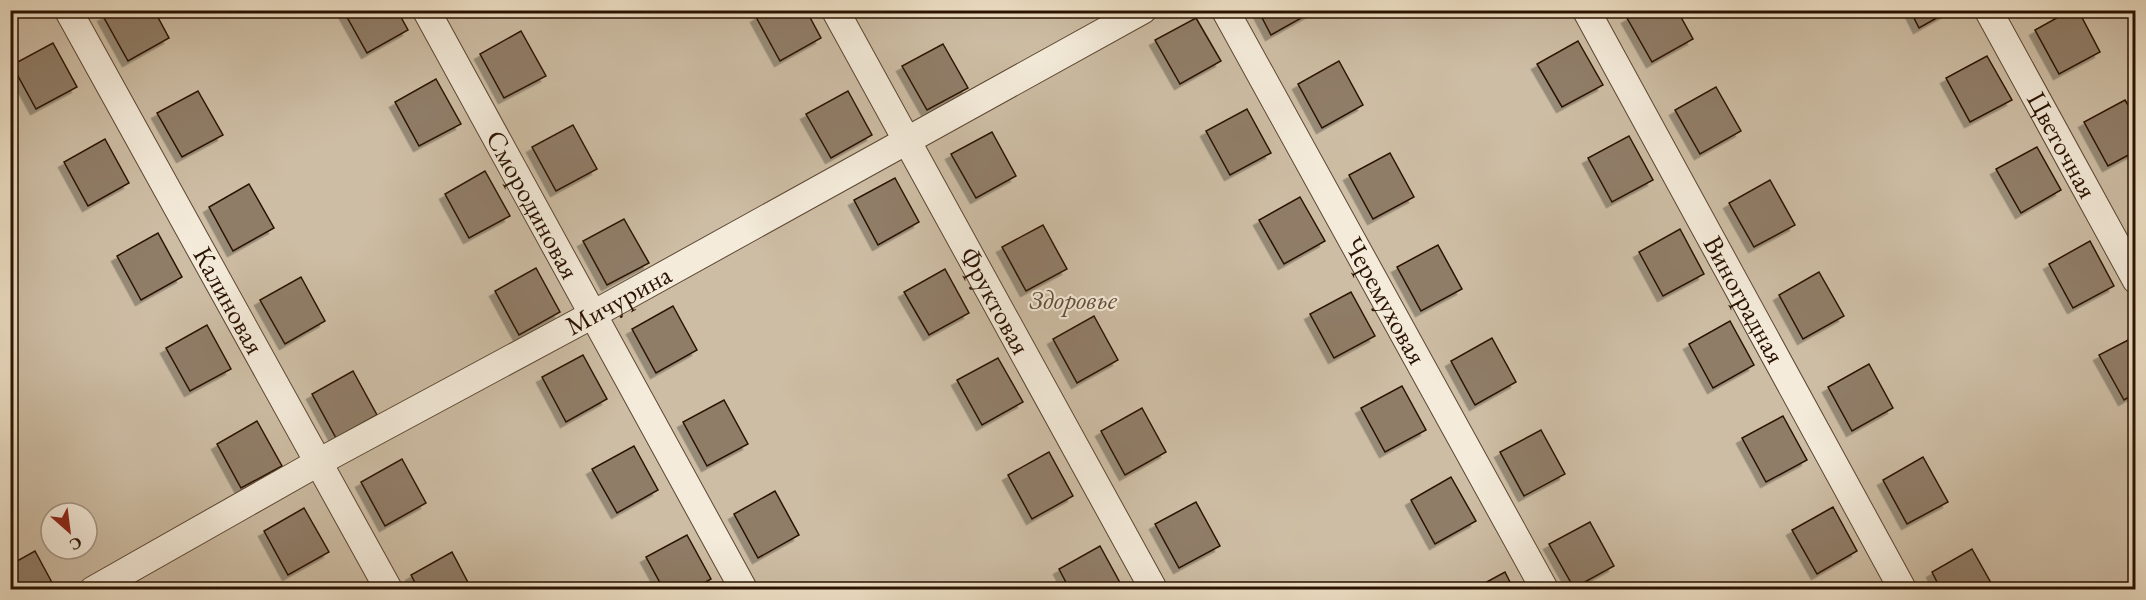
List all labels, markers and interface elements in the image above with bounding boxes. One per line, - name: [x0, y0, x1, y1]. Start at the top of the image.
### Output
- street label: Цветочная: [2019, 85, 2106, 204]
- street label: Смородиновая: [478, 124, 588, 285]
- street label: Виноградная: [1696, 229, 1794, 369]
- street label: Черемуховая: [1337, 230, 1435, 371]
- street label: Калиновая: [185, 240, 273, 360]
- street label: Фруктовая: [952, 241, 1039, 361]
- street label: Мичурина: [559, 257, 677, 343]
- park label: Здоровье: [1029, 282, 1118, 317]
- north arrow: [39, 501, 99, 561]
- text: С: [66, 532, 86, 556]

